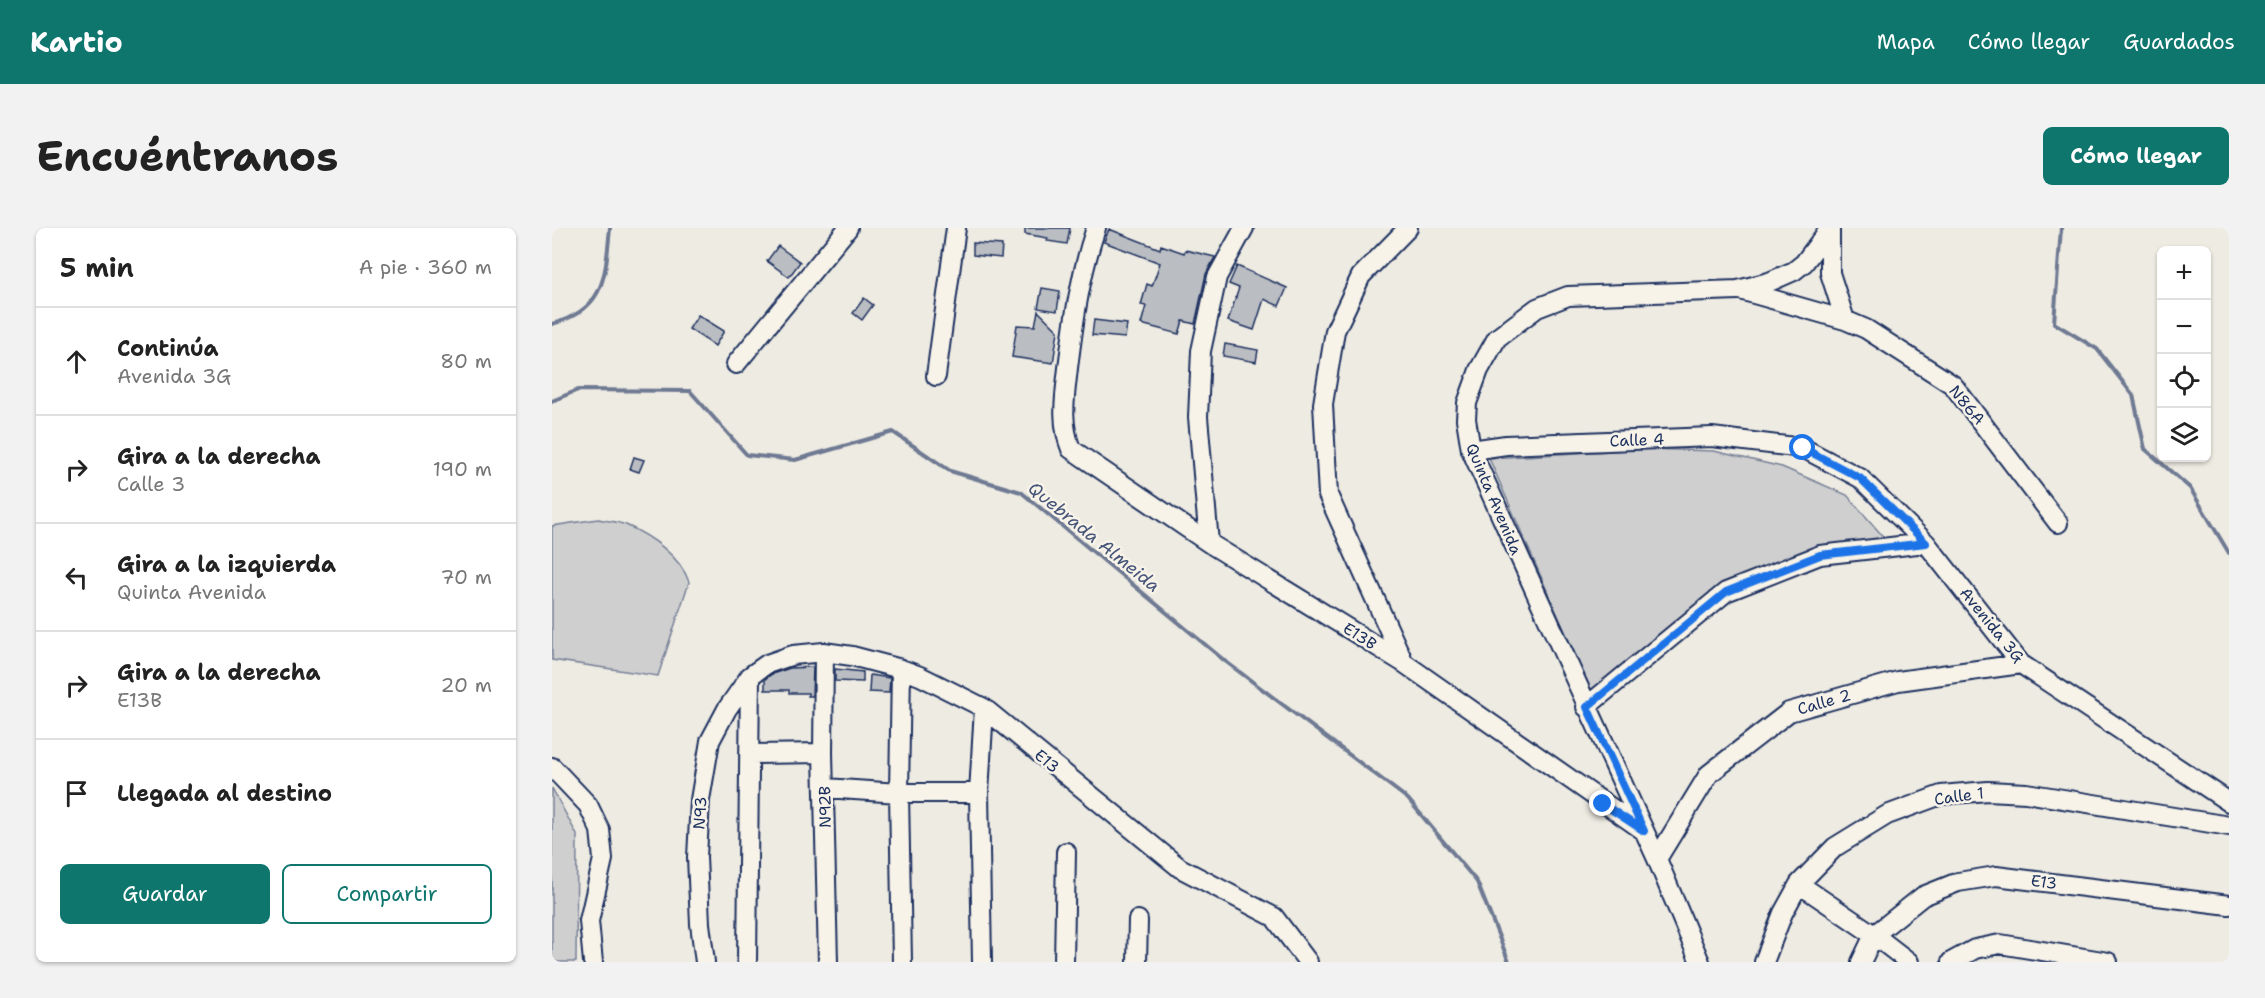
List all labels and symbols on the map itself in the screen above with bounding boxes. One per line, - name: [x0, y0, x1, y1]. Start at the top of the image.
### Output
- street label: N86A: [1944, 381, 1990, 429]
- street label: Calle 4: [1609, 429, 1665, 451]
- route start: [1789, 434, 1815, 460]
- street label: Quinta Avenida: [1461, 440, 1527, 558]
- water label: Quebrada Almeida: [1023, 476, 1165, 598]
- street label: Avenida 3G: [1955, 583, 2029, 667]
- street label: E13B: [1339, 618, 1381, 654]
- street label: Calle 2: [1795, 684, 1853, 720]
- street label: E13: [1030, 744, 1064, 778]
- street label: Calle 1: [1933, 782, 1985, 810]
- street label: N92B: [814, 786, 836, 828]
- route end: [1589, 790, 1615, 816]
- street label: N93: [688, 796, 712, 830]
- street label: E13: [2030, 870, 2058, 894]

